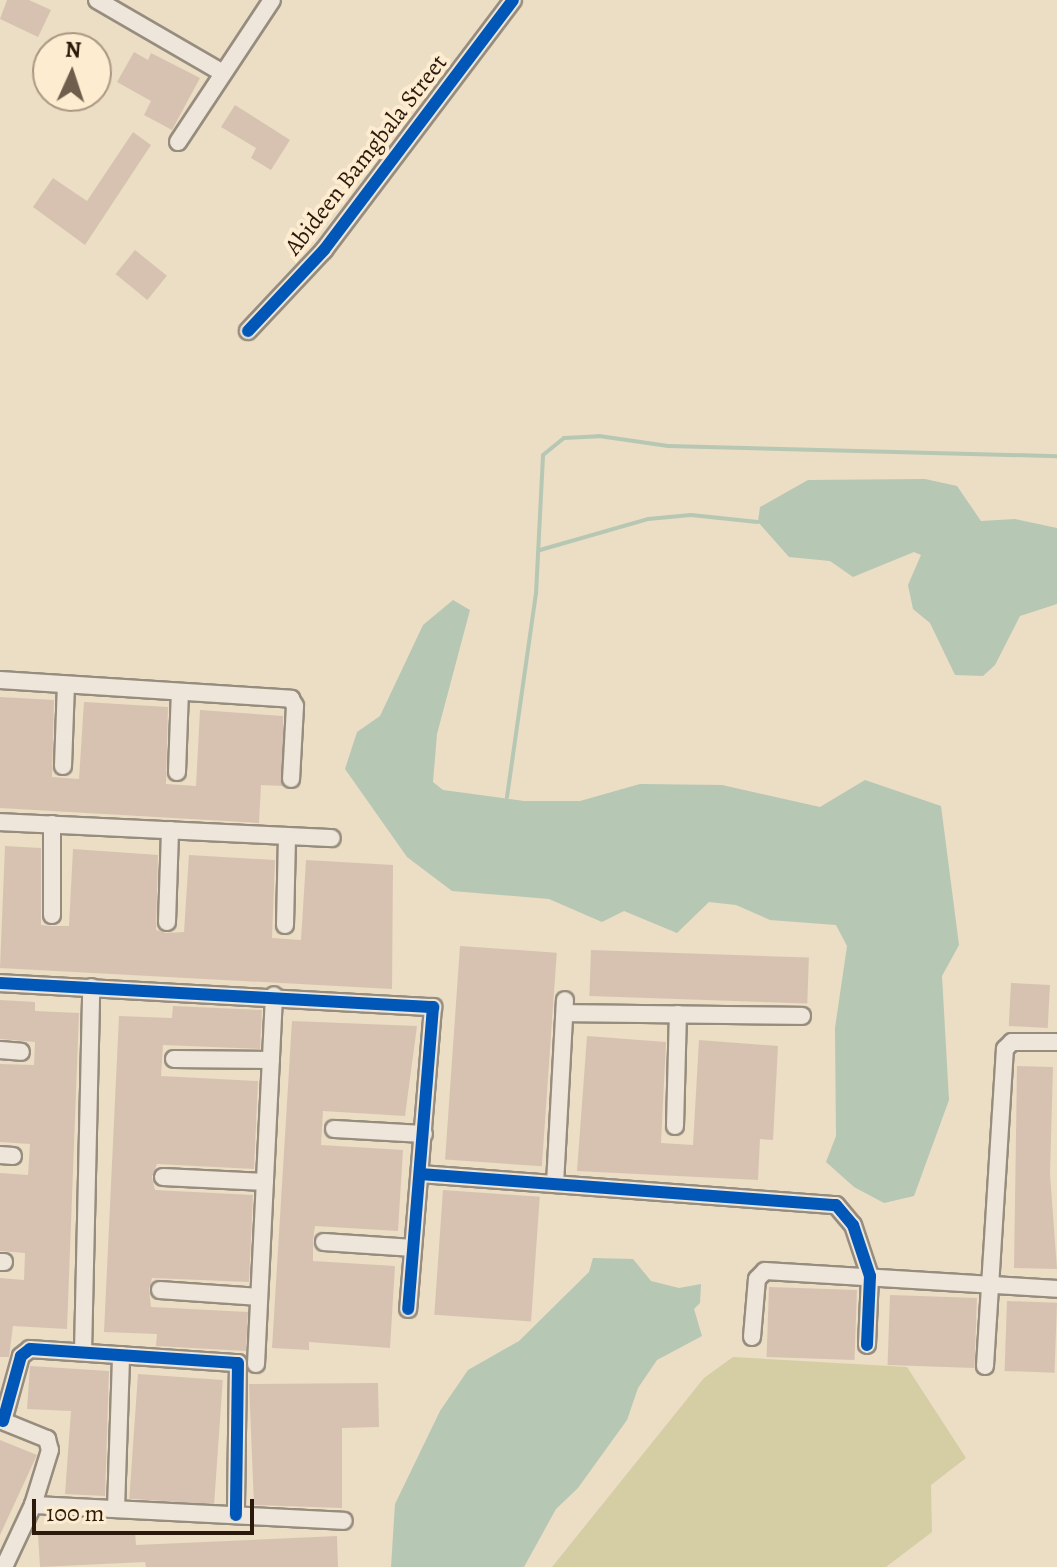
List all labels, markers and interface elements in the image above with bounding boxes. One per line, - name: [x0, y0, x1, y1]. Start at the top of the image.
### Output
- north arrow: [32, 32, 112, 112]
- text: N: [64, 35, 82, 65]
- street label: Abideen Bamgbala Street: [279, 49, 453, 261]
- scale bar: [36, 1483, 258, 1533]
- text: 100 m: [46, 1497, 105, 1529]

